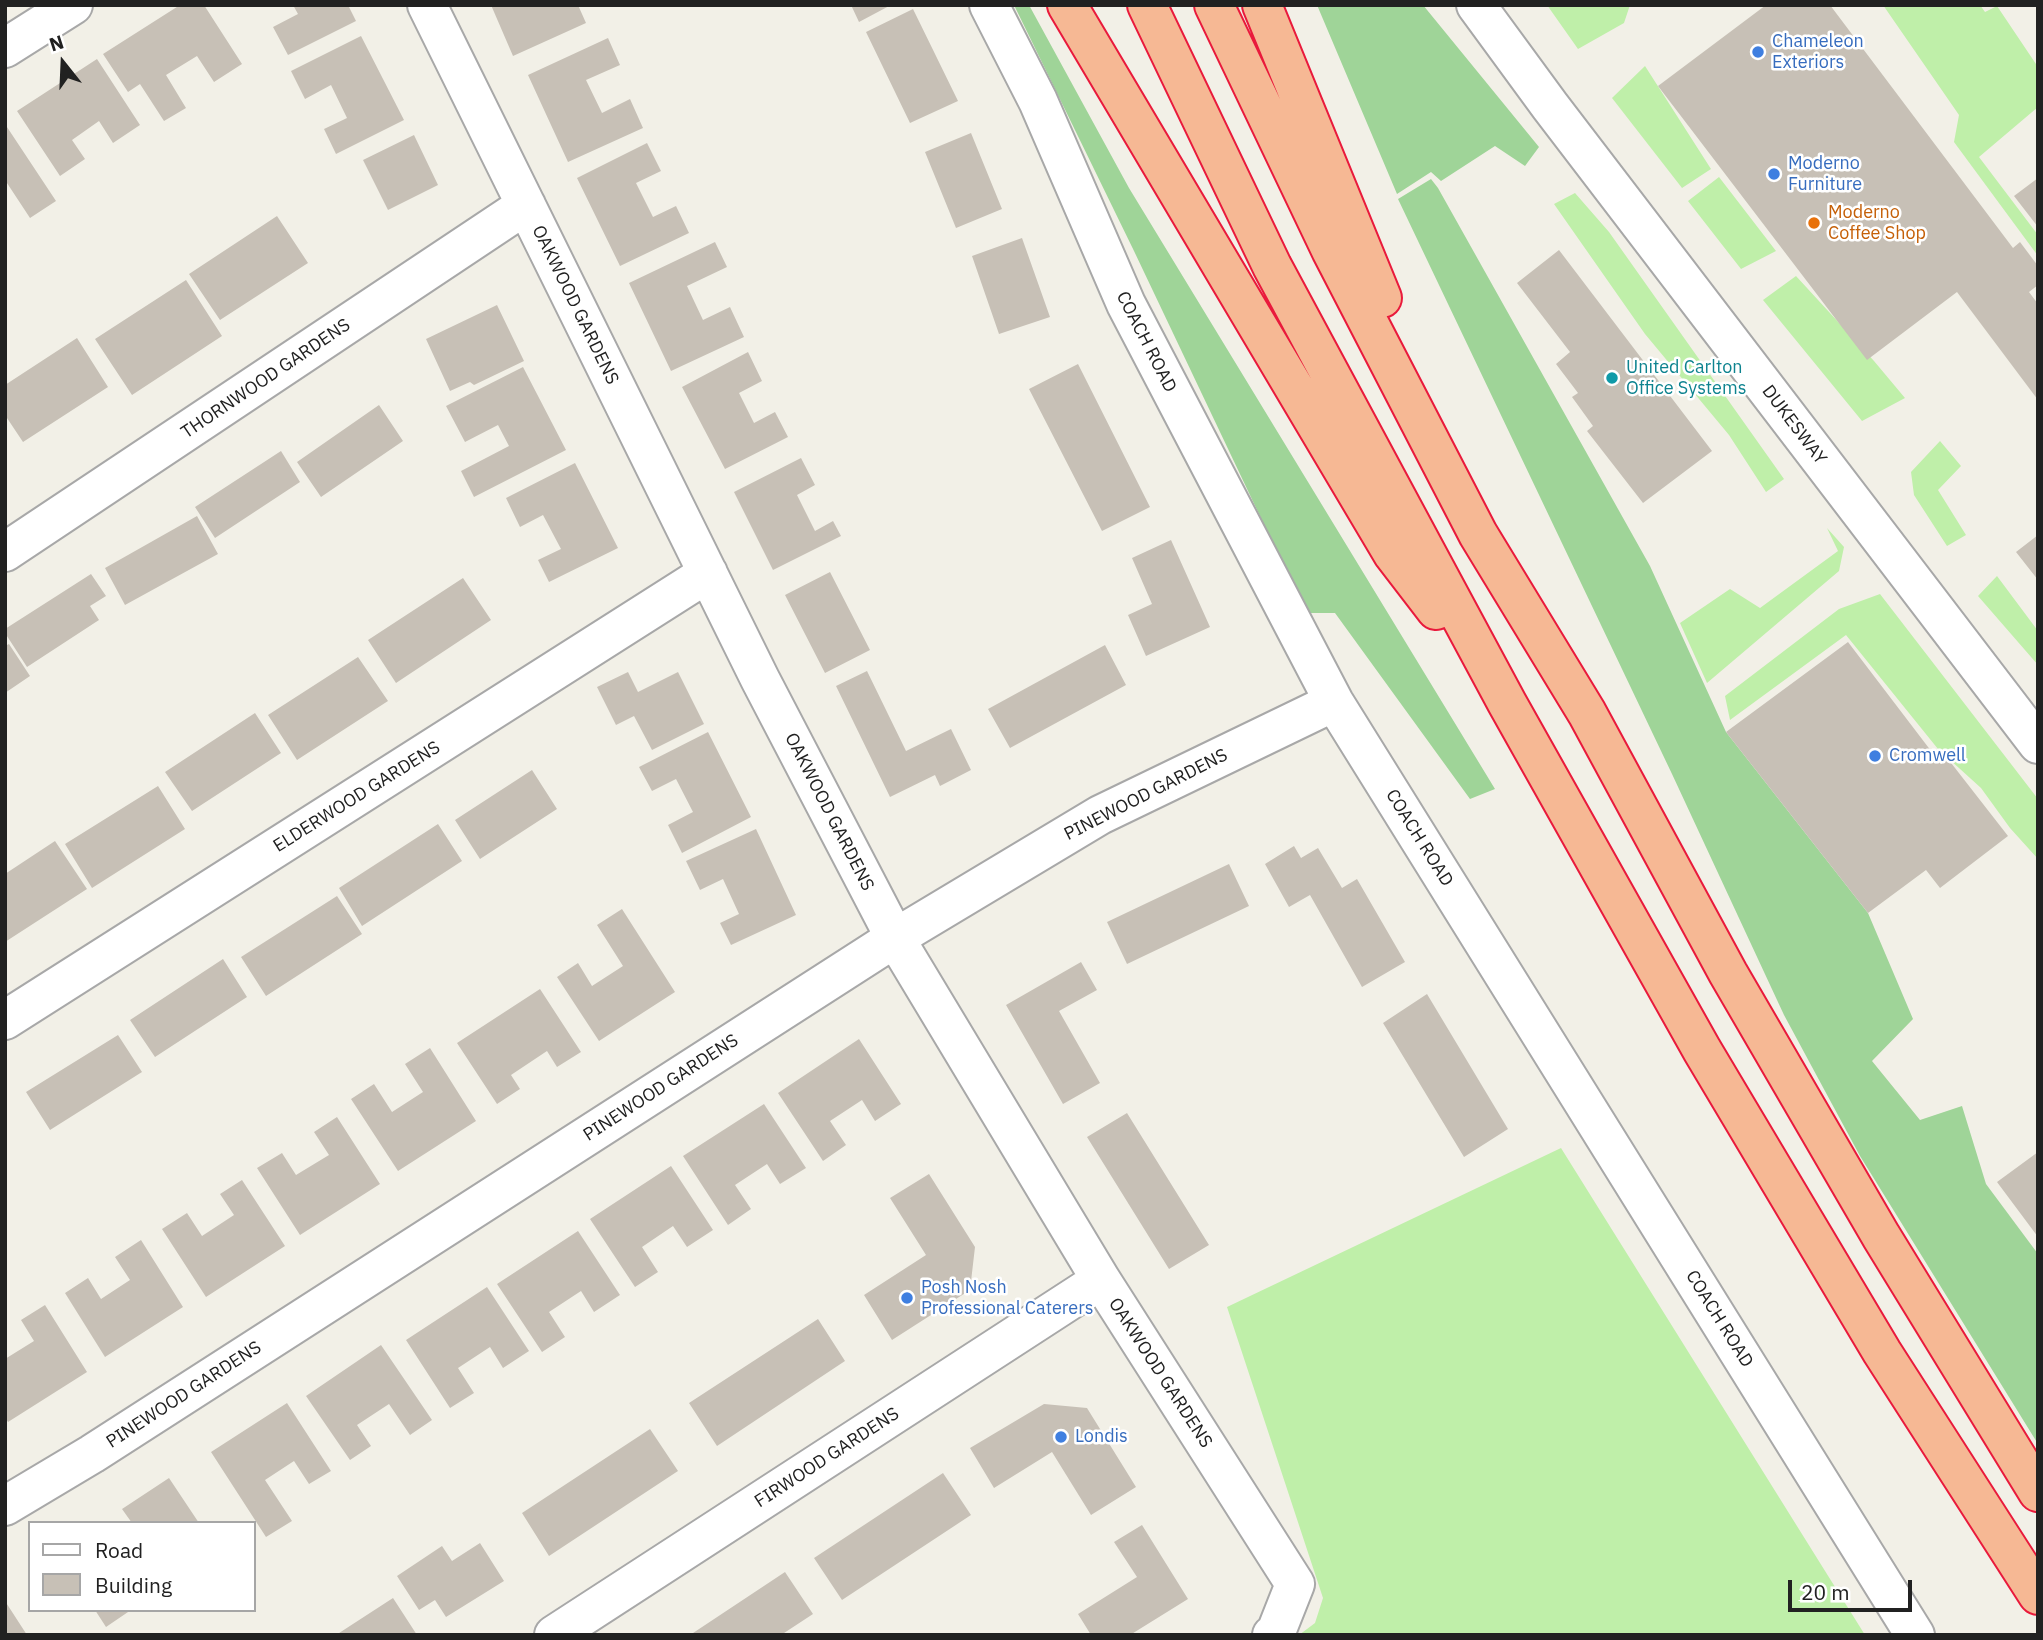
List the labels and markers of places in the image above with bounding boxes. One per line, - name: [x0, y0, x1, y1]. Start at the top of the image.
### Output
- place label: Chameleon Exteriors: [1772, 31, 1864, 74]
- marker: Chameleon Exteriors: [1750, 44, 1766, 60]
- place label: Moderno Furniture: [1788, 153, 1862, 196]
- marker: Moderno Furniture: [1766, 166, 1782, 182]
- place label: Moderno Coffee Shop: [1828, 202, 1926, 244]
- marker: Moderno Coffee Shop: [1806, 215, 1822, 231]
- place label: United Carlton Office Systems: [1626, 357, 1746, 400]
- marker: United Carlton Office Systems: [1604, 370, 1620, 386]
- place label: Cromwell: [1889, 745, 1966, 767]
- marker: Cromwell: [1867, 748, 1883, 764]
- place label: Posh Nosh Professional Caterers: [921, 1277, 1094, 1320]
- marker: Posh Nosh Professional Caterers: [899, 1290, 915, 1306]
- place label: Londis: [1075, 1426, 1128, 1448]
- marker: Londis: [1053, 1429, 1069, 1445]

